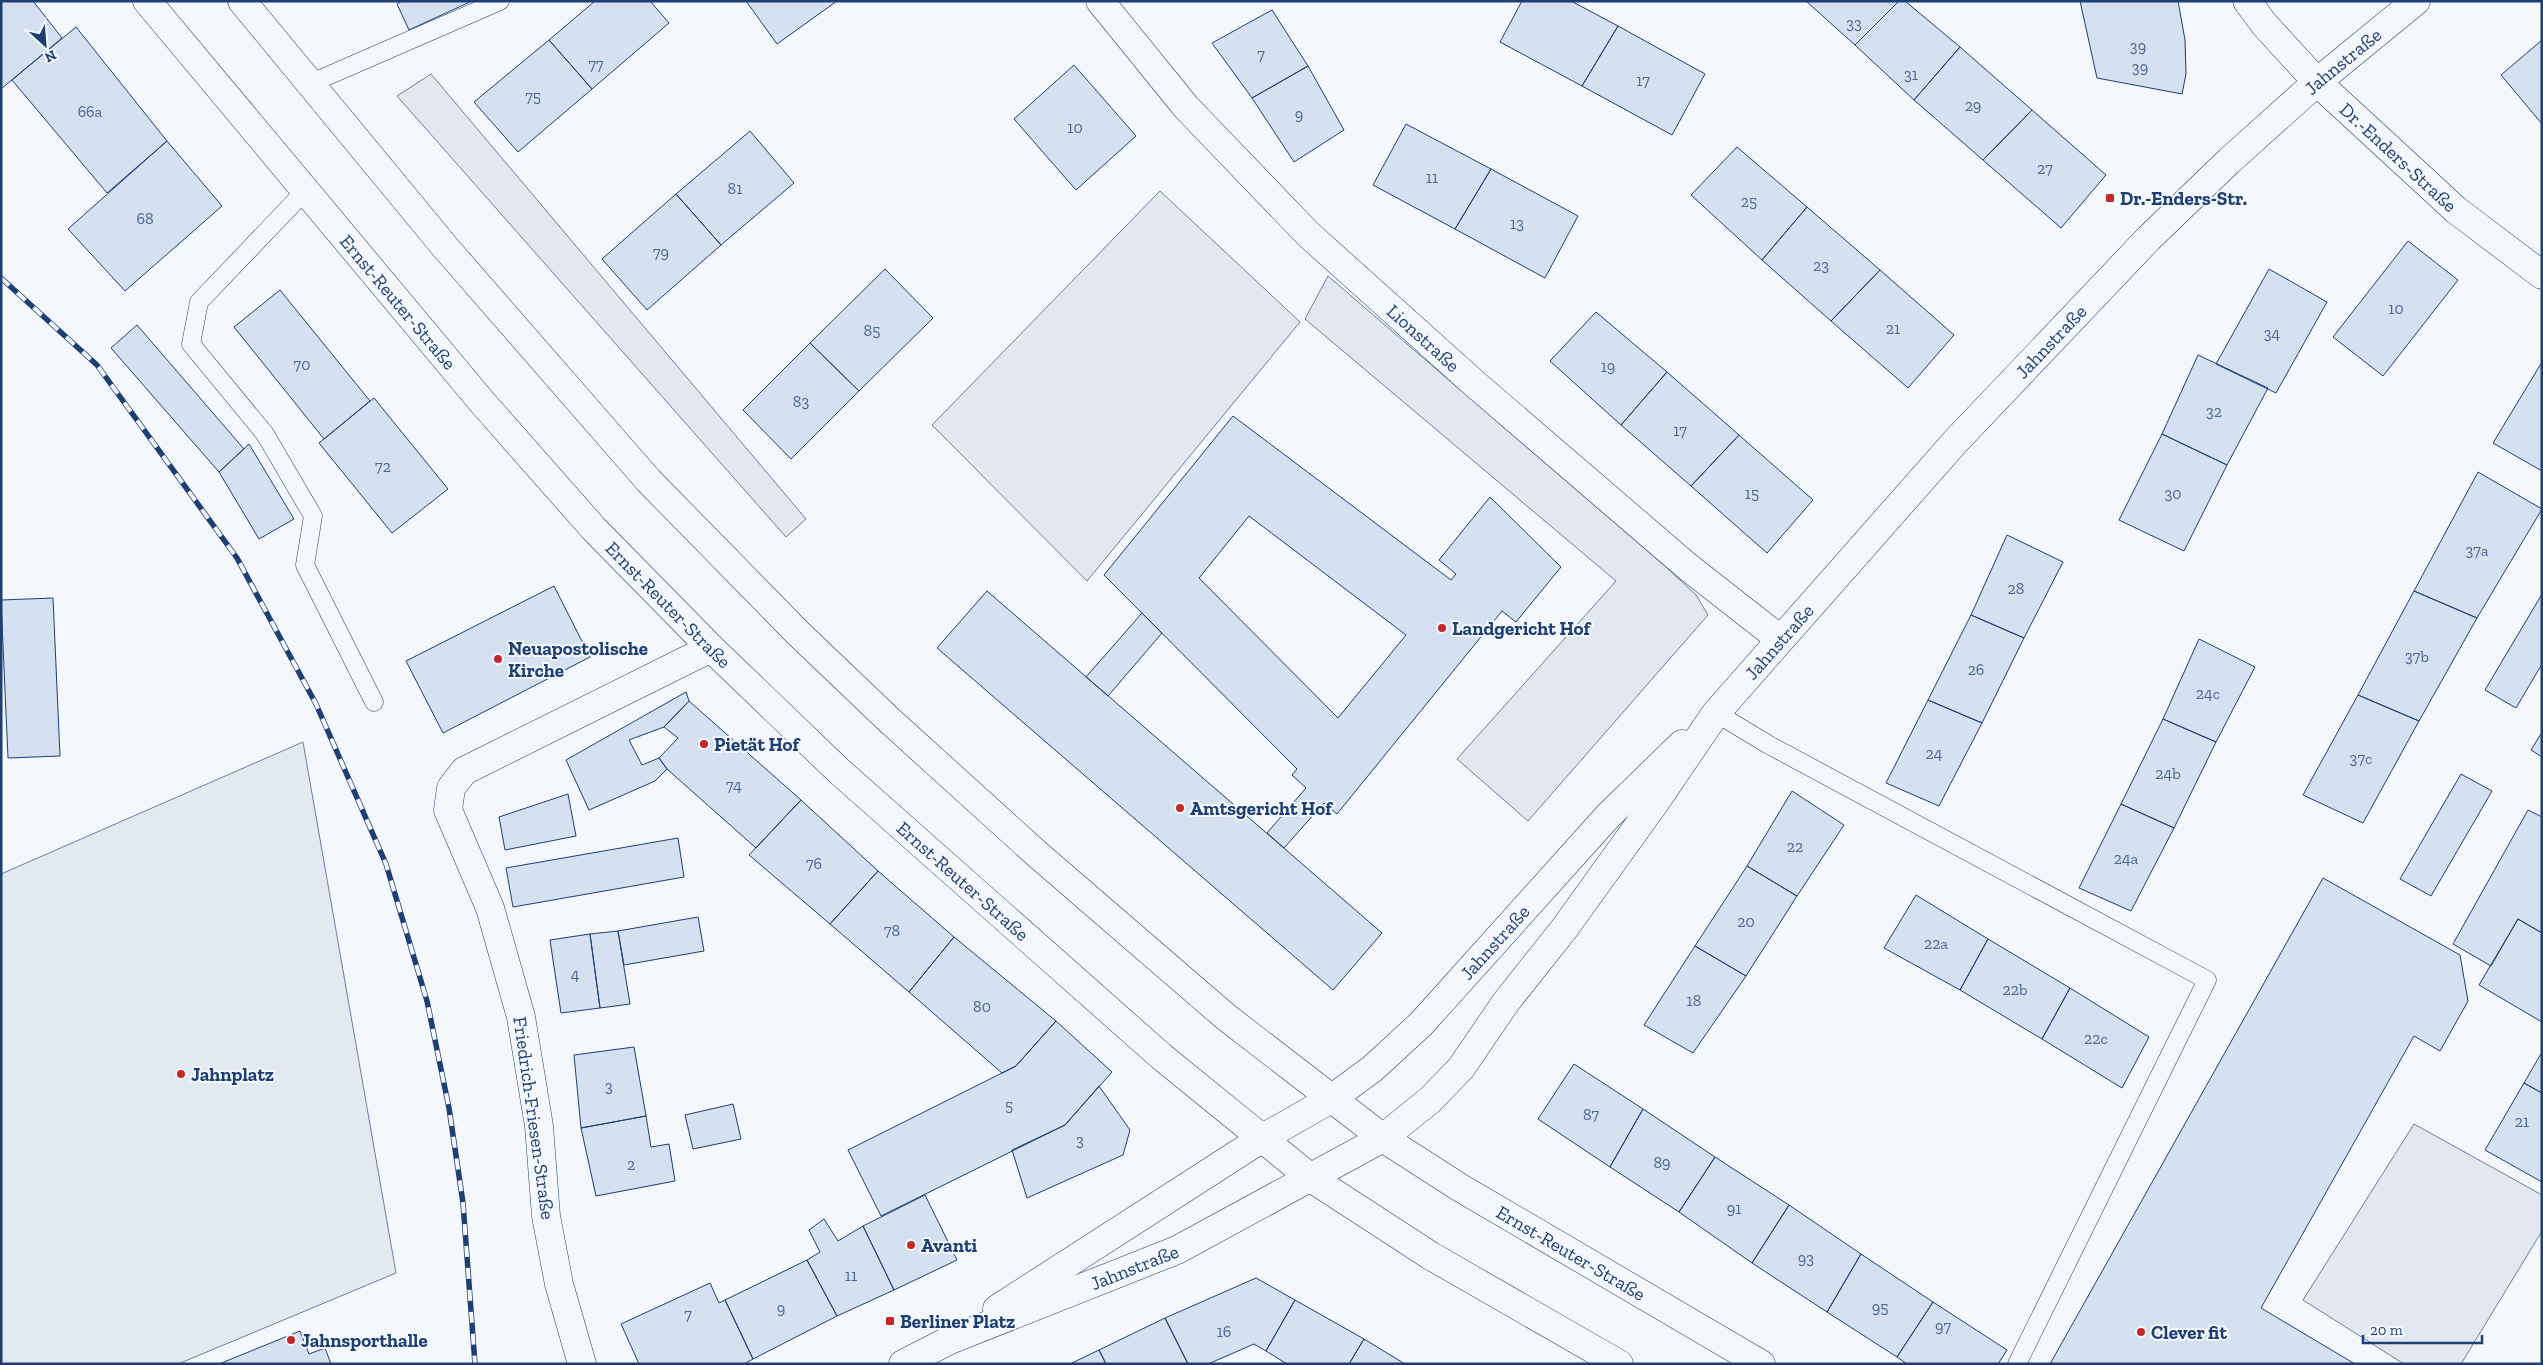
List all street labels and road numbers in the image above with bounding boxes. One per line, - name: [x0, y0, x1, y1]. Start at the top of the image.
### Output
- street label: Jahnstraße: [2299, 23, 2386, 99]
- street label: Dr.-Enders-Straße: [2335, 97, 2462, 217]
- street label: Ernst-Reuter-Straße: [335, 230, 461, 374]
- street label: Lionstraße: [1382, 299, 1465, 377]
- street label: Jahnstraße: [2010, 300, 2091, 383]
- street label: Ernst-Reuter-Straße: [601, 536, 736, 673]
- street label: Jahnstraße: [1740, 599, 1818, 684]
- street label: Ernst-Reuter-Straße: [892, 816, 1034, 946]
- street label: Jahnstraße: [1455, 900, 1534, 984]
- street label: Friedrich-Friesen-Straße: [508, 1015, 560, 1221]
- street label: Ernst-Reuter-Straße: [1492, 1200, 1650, 1305]
- street label: Jahnstraße: [1087, 1239, 1182, 1295]

